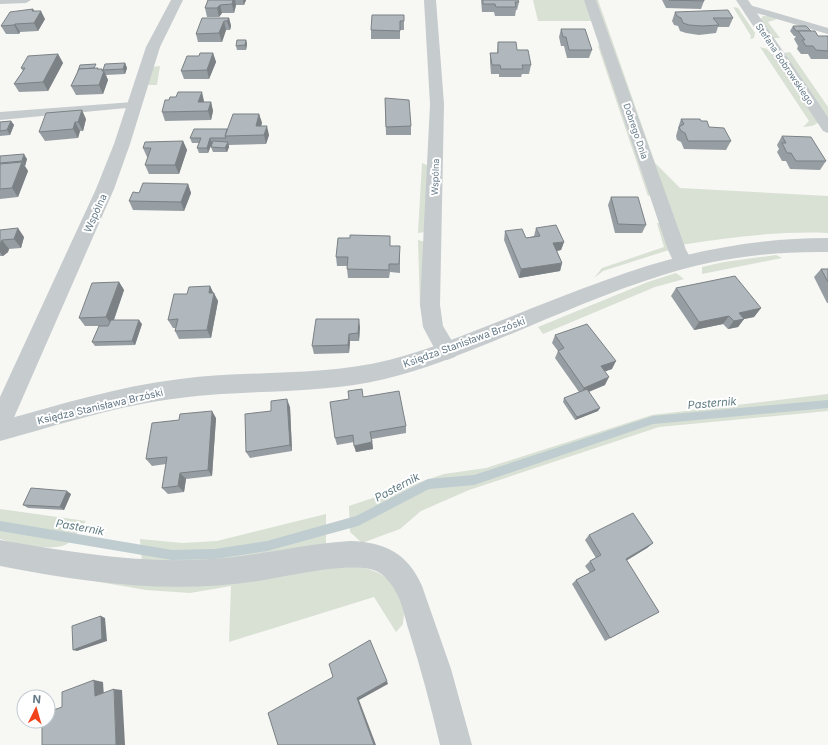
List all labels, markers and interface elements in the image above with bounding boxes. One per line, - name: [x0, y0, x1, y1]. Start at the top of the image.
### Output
- street label: Stefana Bobrowskiego: [754, 21, 816, 107]
- street label: Dobrego Dnia: [621, 102, 651, 160]
- street label: Wspólna: [429, 158, 441, 196]
- street label: Wspólna: [81, 192, 109, 234]
- street label: Księdza Stanisława Brzóski: [401, 314, 527, 370]
- street label: Księdza Stanisława Brzóski: [36, 386, 164, 426]
- water label: Pasternik: [687, 394, 738, 412]
- water label: Pasternik: [372, 469, 423, 505]
- water label: Pasternik: [55, 516, 106, 538]
- north arrow: [16, 689, 56, 729]
- text: N: [32, 692, 42, 706]

